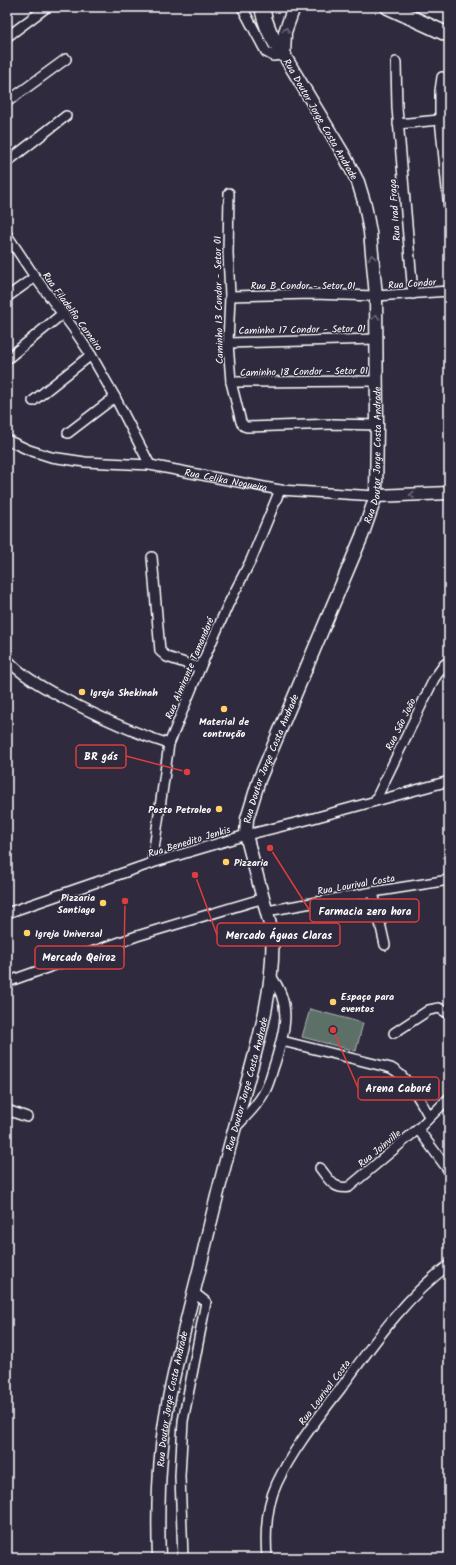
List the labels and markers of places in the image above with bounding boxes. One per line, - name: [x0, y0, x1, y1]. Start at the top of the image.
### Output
- place label: Igreja Shekinah: [90, 685, 158, 701]
- marker: Igreja Shekinah: [77, 687, 87, 697]
- marker: Material de contrução: [219, 704, 229, 714]
- place label: Material de contrução: [199, 714, 249, 742]
- callout: BR gás: [76, 745, 126, 768]
- place label: Posto Petroleo: [148, 802, 211, 818]
- marker: Posto Petroleo: [214, 804, 224, 814]
- place label: Pizzaria: [234, 855, 268, 871]
- marker: Pizzaria: [221, 857, 231, 867]
- place label: Pizzaria Santiago: [57, 890, 95, 918]
- marker: Pizzaria Santiago: [98, 898, 108, 908]
- callout: Farmacia zero hora: [310, 899, 419, 922]
- callout: Mercado Águas Claras: [217, 923, 340, 946]
- place label: Igreja Universal: [35, 926, 103, 942]
- marker: Igreja Universal: [22, 928, 32, 938]
- callout: Mercado Qeiroz: [35, 946, 124, 969]
- place label: Espaço para eventos: [341, 989, 394, 1017]
- marker: Espaço para eventos: [328, 997, 338, 1007]
- callout: Arena Caboré: [358, 1077, 439, 1100]

